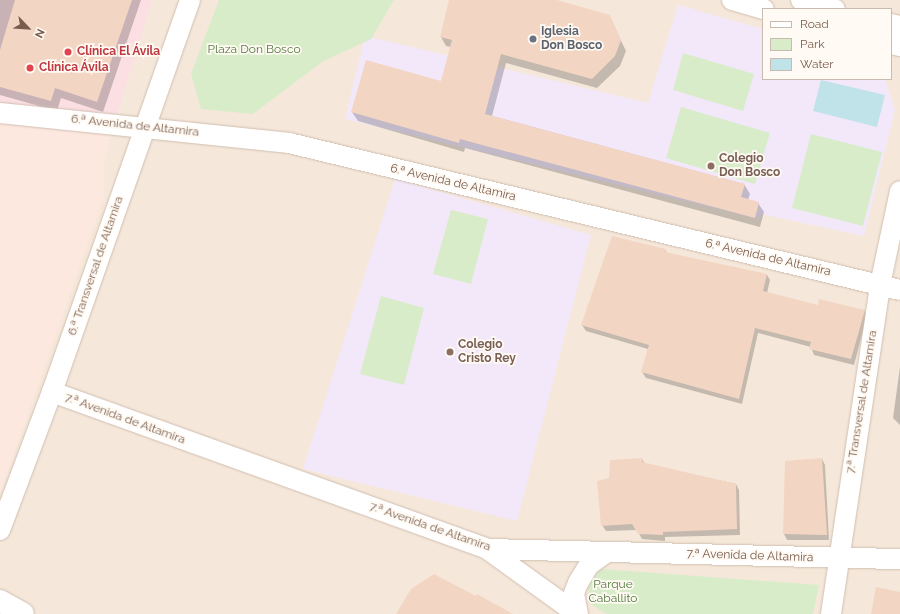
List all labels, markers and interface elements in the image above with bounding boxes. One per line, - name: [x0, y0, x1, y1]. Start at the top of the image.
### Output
- north arrow: [8, 8, 48, 48]
- legend: [762, 8, 892, 80]
- text: Road: [800, 17, 829, 31]
- place label: Iglesia Don Bosco: [541, 25, 602, 53]
- text: N: [32, 27, 47, 40]
- marker: Iglesia Don Bosco: [528, 34, 538, 44]
- text: Park: [800, 37, 825, 51]
- park label: Plaza Don Bosco: [207, 43, 301, 57]
- place label: Clínica El Ávila: [77, 45, 161, 59]
- marker: Clínica El Ávila: [62, 46, 74, 58]
- text: Water: [800, 57, 834, 71]
- place label: Clínica Ávila: [39, 61, 109, 75]
- marker: Clínica Ávila: [24, 62, 36, 74]
- street label: 6.ª Avenida de Altamira: [70, 112, 200, 140]
- place label: Colegio Don Bosco: [719, 152, 780, 180]
- street label: 6.ª Avenida de Altamira: [388, 161, 518, 205]
- marker: Colegio Don Bosco: [706, 161, 716, 171]
- street label: 6.ª Transversal de Altamira: [65, 194, 127, 338]
- street label: 6.ª Avenida de Altamira: [703, 236, 833, 280]
- street label: 7.ª Transversal de Altamira: [843, 329, 881, 475]
- place label: Colegio Cristo Rey: [458, 338, 516, 366]
- marker: Colegio Cristo Rey: [445, 347, 455, 357]
- street label: 7.ª Avenida de Altamira: [63, 390, 187, 448]
- street label: 7.ª Avenida de Altamira: [367, 499, 493, 555]
- street label: 7.ª Avenida de Altamira: [686, 547, 814, 565]
- park label: Parque Caballito: [589, 578, 637, 606]

